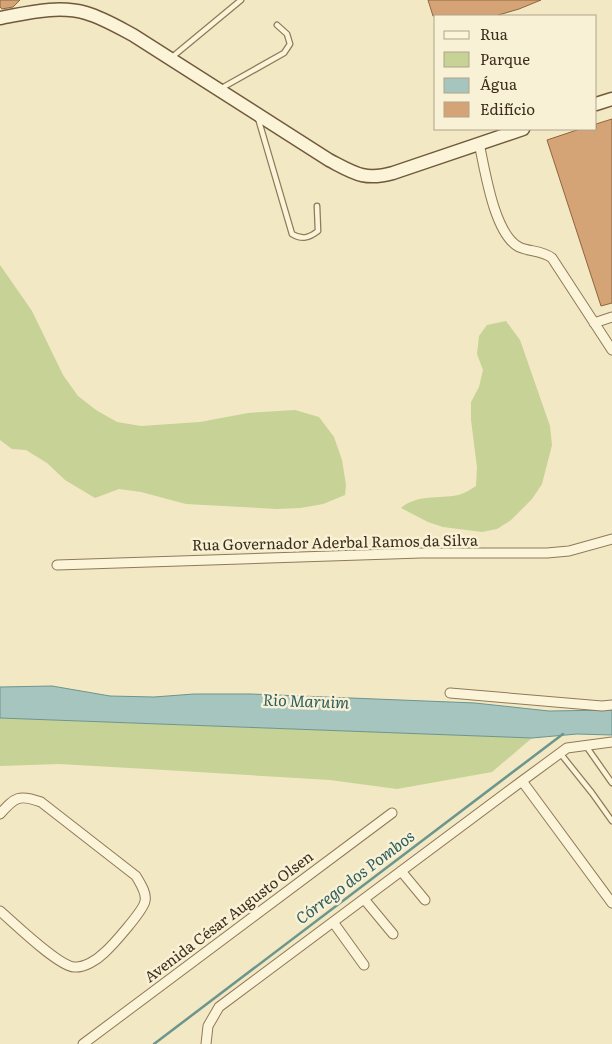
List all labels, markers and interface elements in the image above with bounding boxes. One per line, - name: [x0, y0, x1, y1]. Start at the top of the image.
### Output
- legend: [434, 15, 597, 130]
- text: Rua: [480, 22, 509, 45]
- text: Parque: [480, 47, 530, 70]
- text: Água: [480, 72, 518, 95]
- text: Edifício: [480, 97, 535, 120]
- street label: Rua Governador Aderbal Ramos da Silva: [192, 527, 479, 555]
- water label: Rio Maruim: [262, 686, 350, 714]
- water label: Córrego dos Pombos: [290, 823, 419, 929]
- street label: Avenida César Augusto Olsen: [139, 844, 318, 987]

